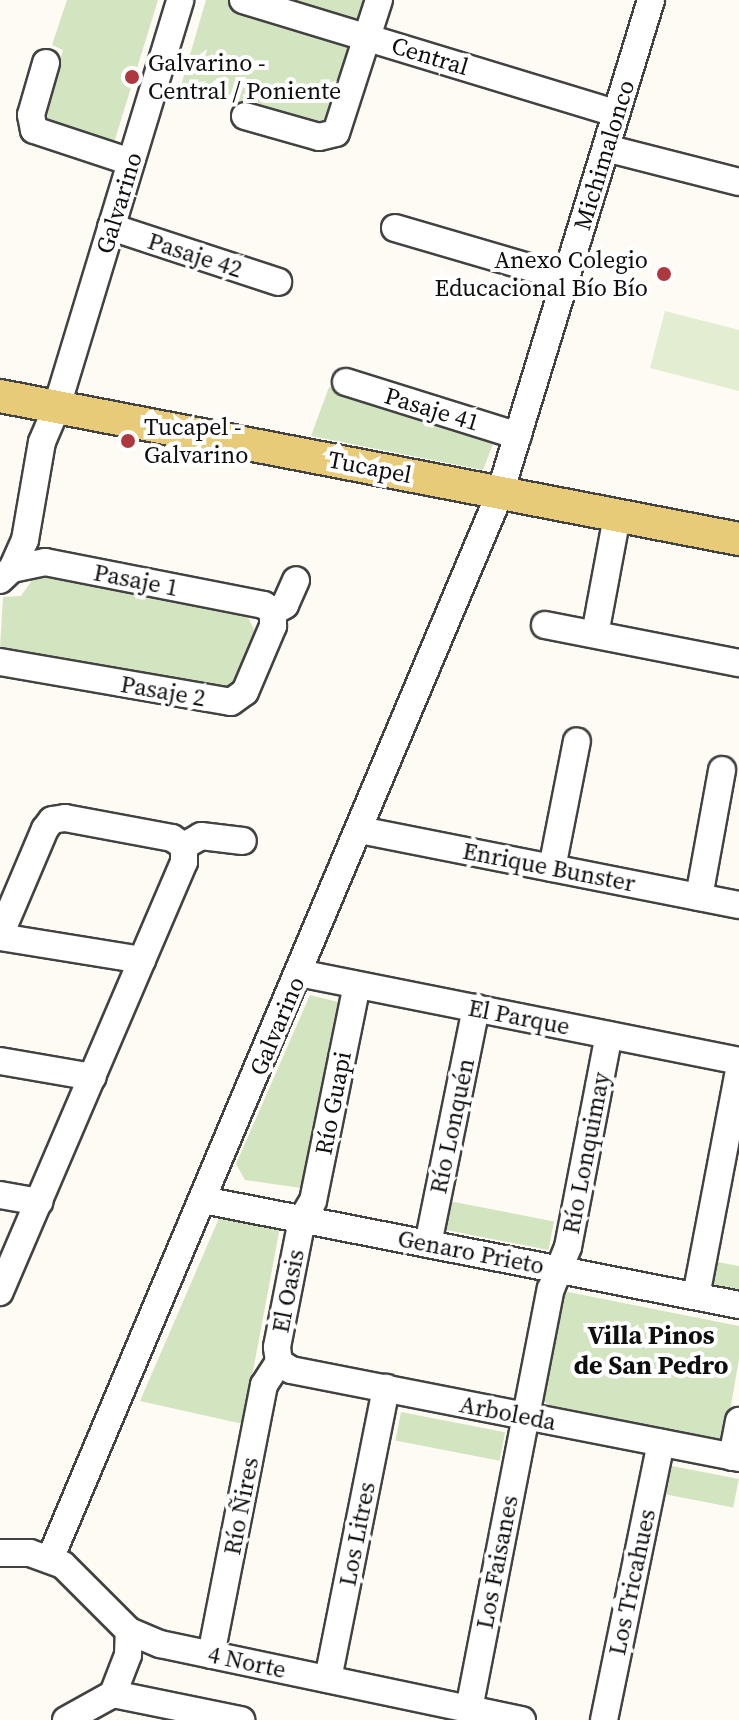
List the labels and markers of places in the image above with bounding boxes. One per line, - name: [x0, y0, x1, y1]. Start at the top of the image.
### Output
- place label: Galvarino - Central / Poniente: [148, 49, 341, 105]
- marker: Galvarino - Central / Poniente: [123, 68, 141, 86]
- place label: Anexo Colegio Educacional Bío Bío: [434, 246, 648, 302]
- marker: Anexo Colegio Educacional Bío Bío: [655, 265, 673, 283]
- place label: Tucapel - Galvarino: [144, 413, 248, 469]
- marker: Tucapel - Galvarino: [119, 432, 137, 450]

